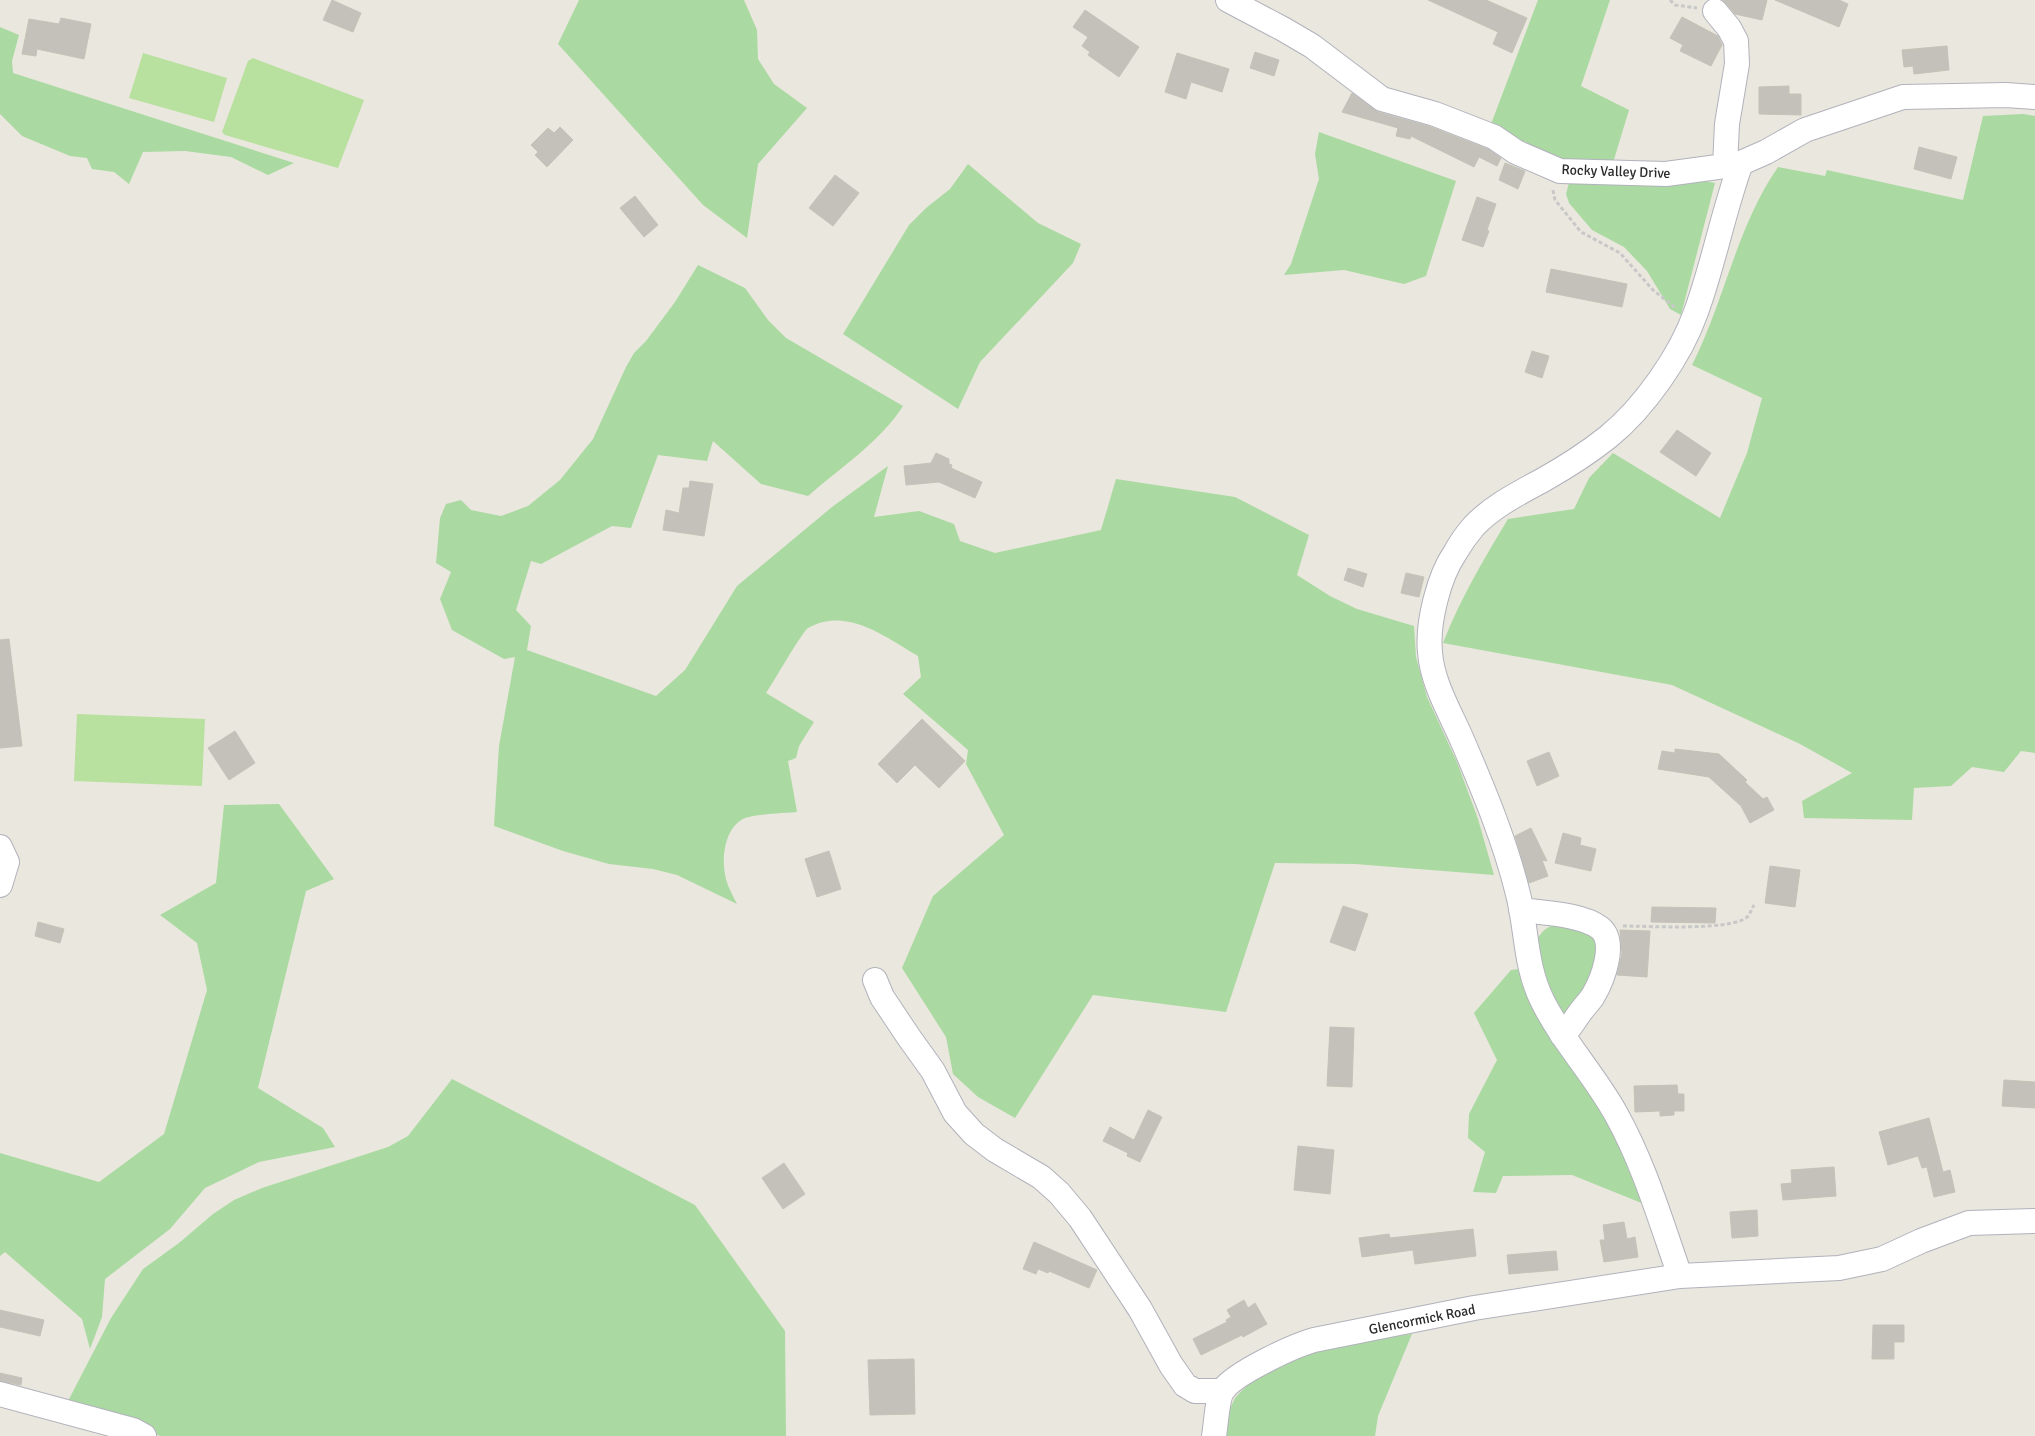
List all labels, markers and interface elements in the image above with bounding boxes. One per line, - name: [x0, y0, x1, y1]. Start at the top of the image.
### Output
- street label: Rocky Valley Drive: [1561, 161, 1671, 182]
- street label: Glencormick Road: [1367, 1301, 1477, 1338]

